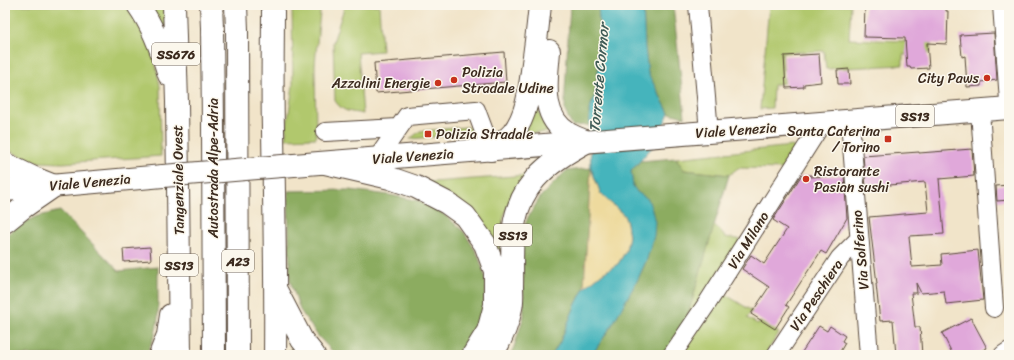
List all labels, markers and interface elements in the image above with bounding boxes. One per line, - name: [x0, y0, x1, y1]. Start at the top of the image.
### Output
- water label: Torrente Cormor: [581, 20, 617, 133]
- road number: SS676: [152, 43, 200, 65]
- place label: Polizia Stradale Udine: [462, 60, 554, 101]
- place label: City Paws: [918, 66, 980, 91]
- place label: Azzalini Energie: [331, 71, 430, 96]
- marker: City Paws: [982, 73, 992, 83]
- marker: Polizia Stradale Udine: [449, 75, 459, 85]
- marker: Azzalini Energie: [433, 78, 443, 88]
- street label: Autostrada Alpe-Adria: [201, 98, 226, 239]
- road number: SS13: [896, 105, 934, 127]
- street label: Viale Venezia: [695, 115, 778, 146]
- place label: Santa Caterina / Torino: [787, 119, 880, 160]
- place label: Polizia Stradale: [436, 122, 533, 147]
- street label: Tangenziale Ovest: [165, 125, 192, 235]
- marker: Polizia Stradale: [423, 129, 433, 139]
- marker: Santa Caterina / Torino: [883, 134, 893, 144]
- street label: Viale Venezia: [372, 141, 455, 172]
- place label: Ristorante Pasian sushi: [814, 159, 890, 200]
- street label: Viale Venezia: [48, 166, 132, 198]
- marker: Ristorante Pasian sushi: [801, 174, 811, 184]
- street label: Via Milano: [721, 206, 776, 274]
- street label: Via Solferino: [845, 209, 876, 291]
- road number: SS13: [494, 224, 532, 246]
- road number: A23: [222, 250, 254, 272]
- road number: SS13: [160, 254, 198, 276]
- street label: Via Peschiera: [783, 254, 850, 336]

